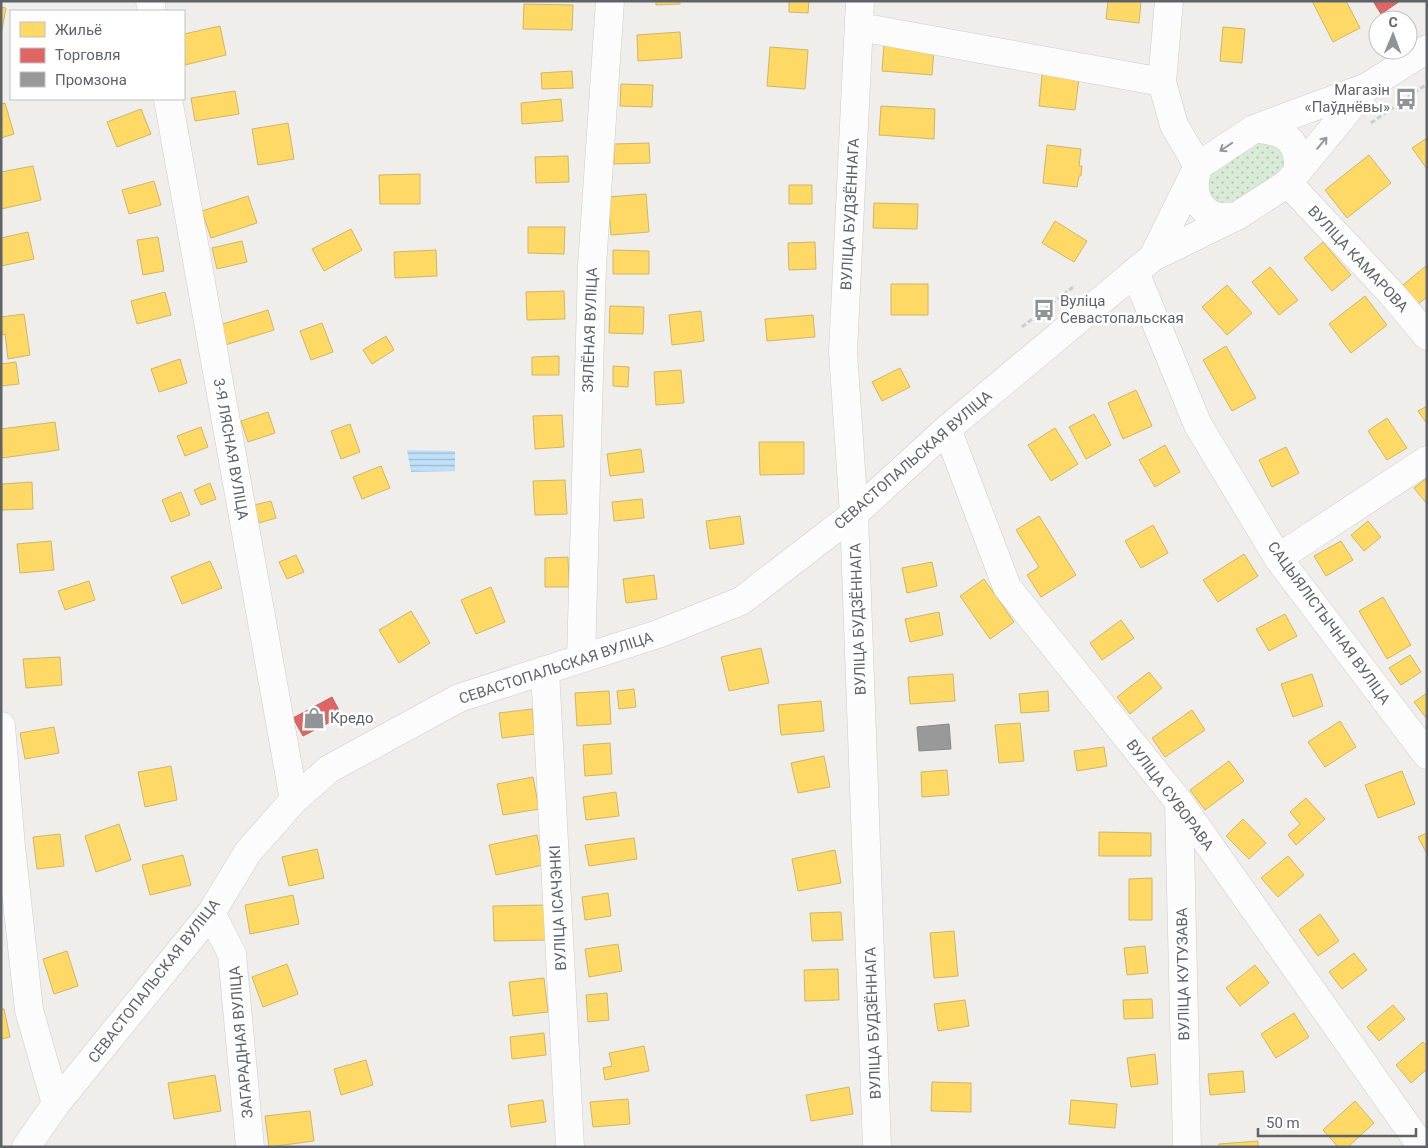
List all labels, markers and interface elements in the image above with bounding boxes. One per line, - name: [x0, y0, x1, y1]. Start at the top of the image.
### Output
- legend: [10, 10, 185, 100]
- north arrow: [1368, 10, 1418, 60]
- text: С: [1389, 14, 1398, 30]
- text: Жильё: [55, 21, 102, 39]
- text: Торговля: [55, 46, 120, 64]
- text: Промзона: [55, 71, 127, 89]
- place label: Магазін «Паўднёвы»: [1305, 81, 1390, 116]
- bus stop icon: Магазін «Паўднёвы»: [1393, 86, 1419, 112]
- street label: ВУЛІЦА БУДЗЁННАГА: [837, 137, 863, 291]
- one-way arrow: [1316, 137, 1327, 150]
- one-way arrow: [1219, 142, 1233, 153]
- street label: ВУЛІЦА КАМАРОВА: [1304, 202, 1412, 316]
- street label: ЗЯЛЁНАЯ ВУЛІЦА: [579, 267, 601, 393]
- place label: Вуліца Севастопальская: [1060, 292, 1184, 327]
- bus stop icon: Вуліца Севастопальская: [1031, 297, 1057, 323]
- street label: 3-Я ЛЯСНАЯ ВУЛІЦА: [210, 377, 252, 521]
- street label: СЕВАСТОПАЛЬСКАЯ ВУЛІЦА: [831, 387, 996, 533]
- street label: САЦЫЯЛІСТЫЧНАЯ ВУЛІЦА: [1264, 538, 1394, 708]
- street label: ВУЛІЦА БУДЗЁННАГА: [846, 542, 870, 696]
- street label: СЕВАСТОПАЛЬСКАЯ ВУЛІЦА: [457, 628, 655, 708]
- shop icon: Кредо: [301, 705, 327, 731]
- place label: Кредо: [330, 709, 373, 727]
- street label: ВУЛІЦА СУВОРАВА: [1123, 736, 1218, 854]
- street label: ВУЛІЦА ІСАЧЭНКІ: [546, 845, 570, 971]
- street label: СЕВАСТОПАЛЬСКАЯ ВУЛІЦА: [84, 895, 224, 1066]
- street label: ВУЛІЦА КУТУЗАВА: [1173, 907, 1193, 1041]
- street label: ВУЛІЦА БУДЗЁННАГА: [861, 946, 885, 1100]
- street label: ЗАГАРАДНАЯ ВУЛІЦА: [225, 965, 257, 1119]
- scale bar: [1258, 1106, 1416, 1138]
- text: 50 m: [1266, 1114, 1300, 1132]

